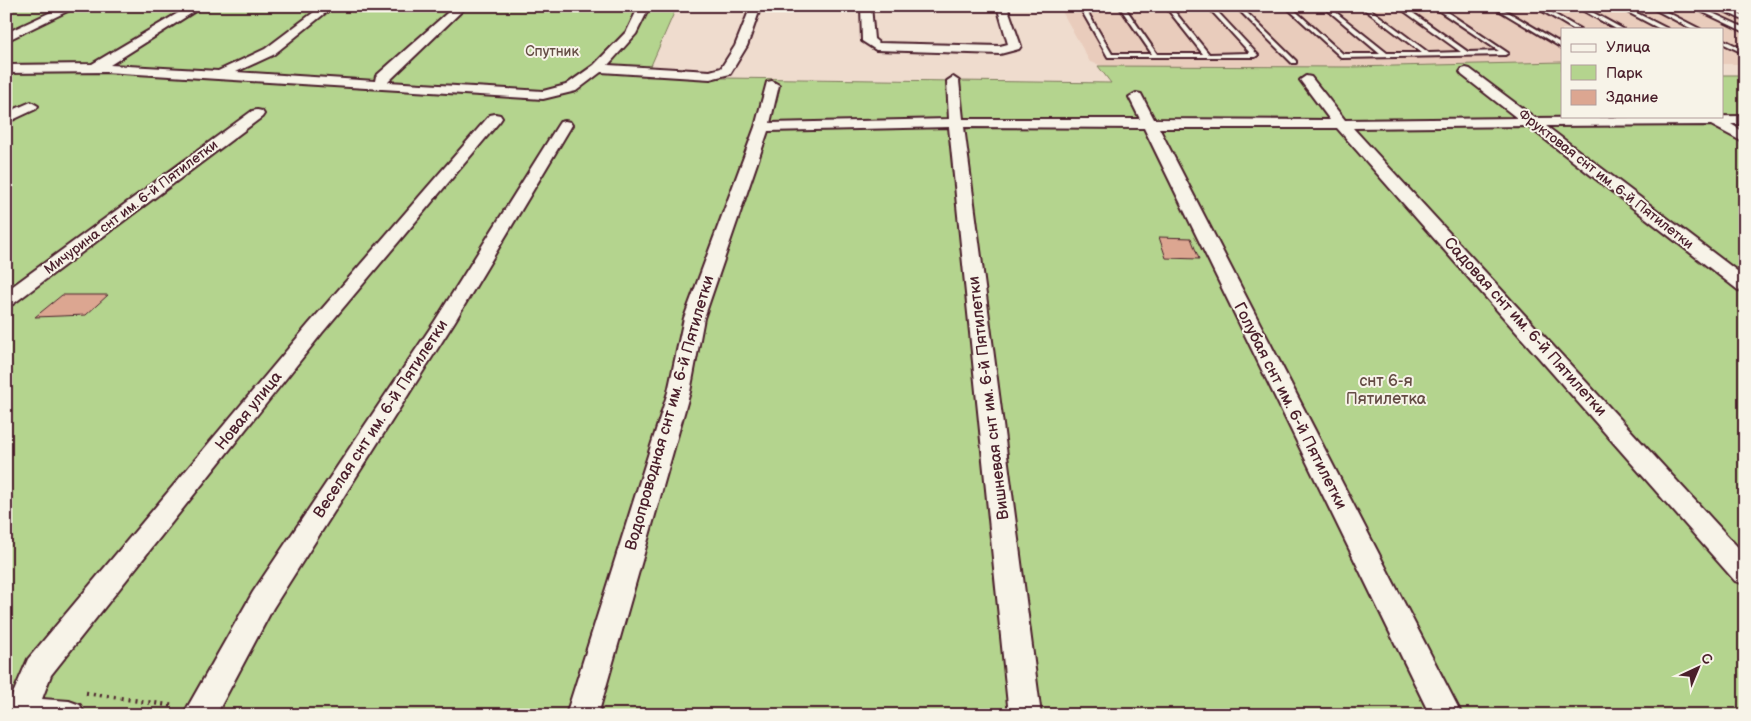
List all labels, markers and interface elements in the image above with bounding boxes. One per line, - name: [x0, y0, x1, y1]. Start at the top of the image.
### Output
- legend: [1561, 28, 1724, 118]
- text: Улица: [1606, 38, 1651, 57]
- park label: Спутник: [525, 43, 579, 60]
- text: Парк: [1606, 64, 1643, 83]
- text: Здание: [1606, 88, 1658, 107]
- street label: Фруктовая снт им. 6-й Пятилетки: [1515, 105, 1697, 253]
- street label: Мичурина снт им. 6-й Пятилетки: [41, 136, 221, 278]
- street label: Садовая снт им. 6-й Пятилетки: [1440, 234, 1610, 420]
- street label: Водопроводная снт им. 6-й Пятилетки: [622, 273, 718, 553]
- street label: Вишневая снт им. 6-й Пятилетки: [965, 275, 1013, 521]
- street label: Голубая снт им. 6-й Пятилетки: [1229, 299, 1351, 513]
- street label: Веселая снт им. 6-й Пятилетки: [310, 316, 452, 522]
- street label: Новая улица: [212, 367, 287, 454]
- park label: снт 6-я Пятилетка: [1346, 372, 1427, 409]
- north arrow: [1674, 644, 1724, 694]
- text: С: [1697, 650, 1716, 669]

